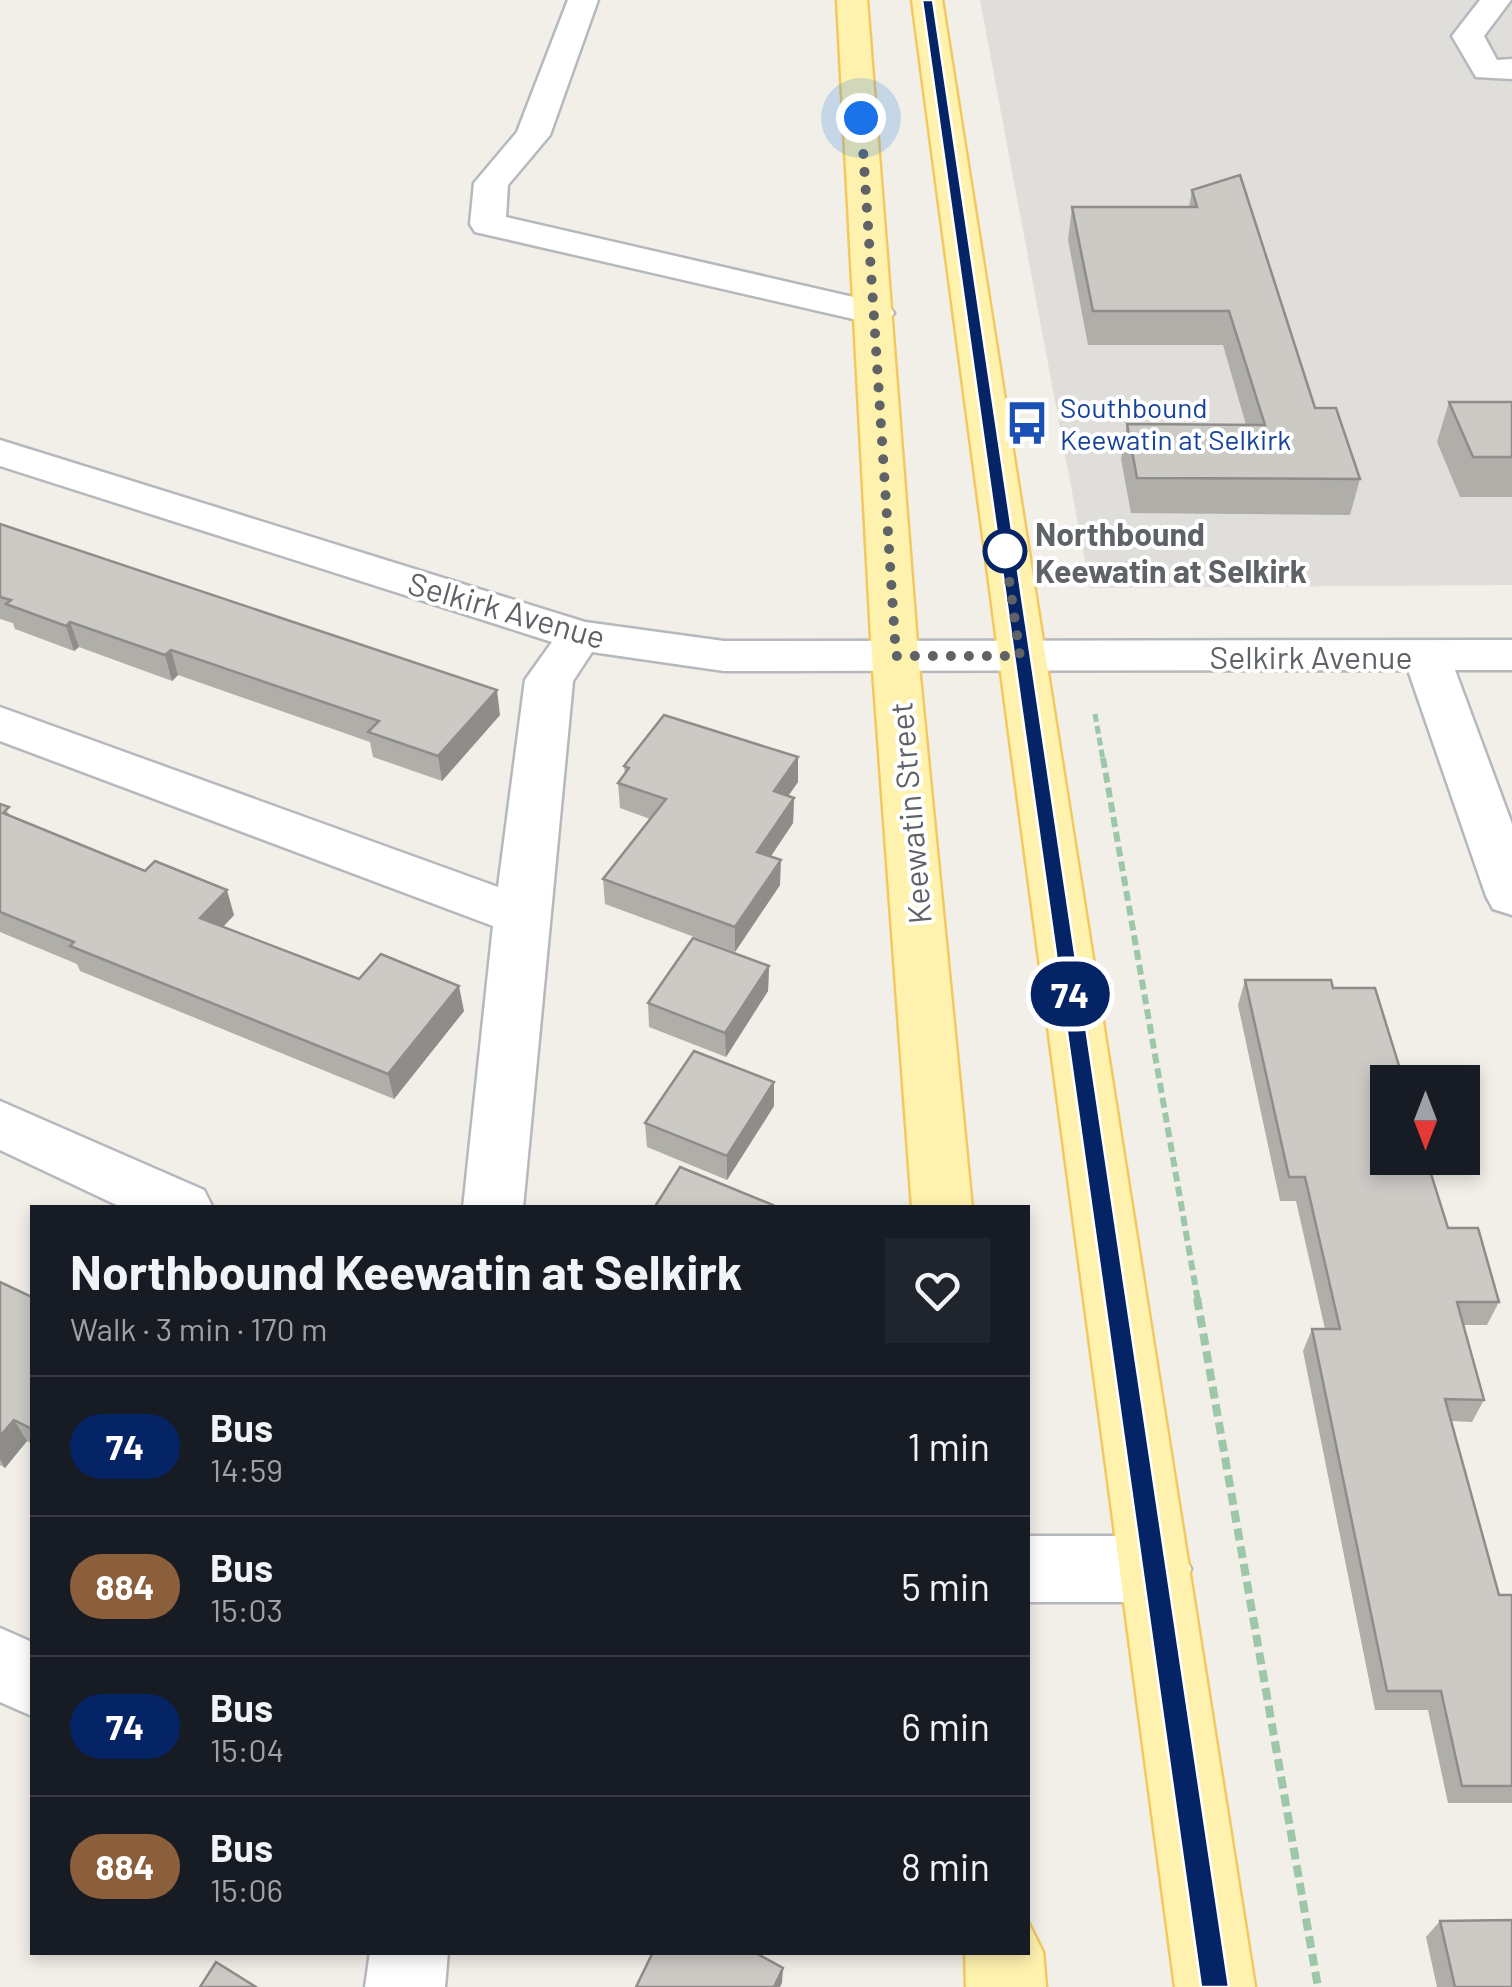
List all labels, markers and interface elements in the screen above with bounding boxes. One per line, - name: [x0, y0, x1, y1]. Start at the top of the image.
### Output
- your location: [836, 93, 886, 143]
- place label: Southbound Keewatin at Selkirk: [1060, 390, 1291, 456]
- bus stop icon: Southbound Keewatin at Selkirk: [1003, 399, 1051, 447]
- place label: Northbound Keewatin at Selkirk: [1035, 514, 1307, 589]
- marker: Northbound Keewatin at Selkirk: [984, 530, 1026, 572]
- street label: Selkirk Avenue: [404, 563, 610, 655]
- street label: Selkirk Avenue: [1209, 637, 1413, 675]
- street label: Keewatin Street: [880, 701, 938, 925]
- line badge: 74: [1025, 962, 1115, 1026]
- text: 74: [1051, 973, 1089, 1015]
- north arrow: [1370, 1065, 1480, 1175]
- map controls: [1370, 1065, 1480, 1175]
- button: heart: [885, 1238, 990, 1343]
- text: Northbound Keewatin at Selkirk: [70, 1242, 742, 1300]
- text: Walk · 3 min · 170 m: [70, 1309, 327, 1347]
- text: Bus: [210, 1404, 273, 1450]
- text: 1 min: [908, 1423, 990, 1469]
- text: 74: [106, 1425, 144, 1467]
- text: 14:59: [210, 1450, 283, 1488]
- text: Bus: [210, 1544, 273, 1590]
- text: 5 min: [901, 1563, 990, 1609]
- text: 884: [95, 1565, 155, 1607]
- text: 15:03: [210, 1590, 283, 1628]
- text: Bus: [210, 1684, 273, 1730]
- text: 6 min: [901, 1703, 990, 1749]
- text: 74: [106, 1705, 144, 1747]
- text: 15:04: [210, 1730, 284, 1768]
- text: Bus: [210, 1824, 273, 1870]
- text: 8 min: [901, 1843, 990, 1889]
- text: 884: [95, 1845, 155, 1887]
- text: 15:06: [210, 1870, 283, 1908]

